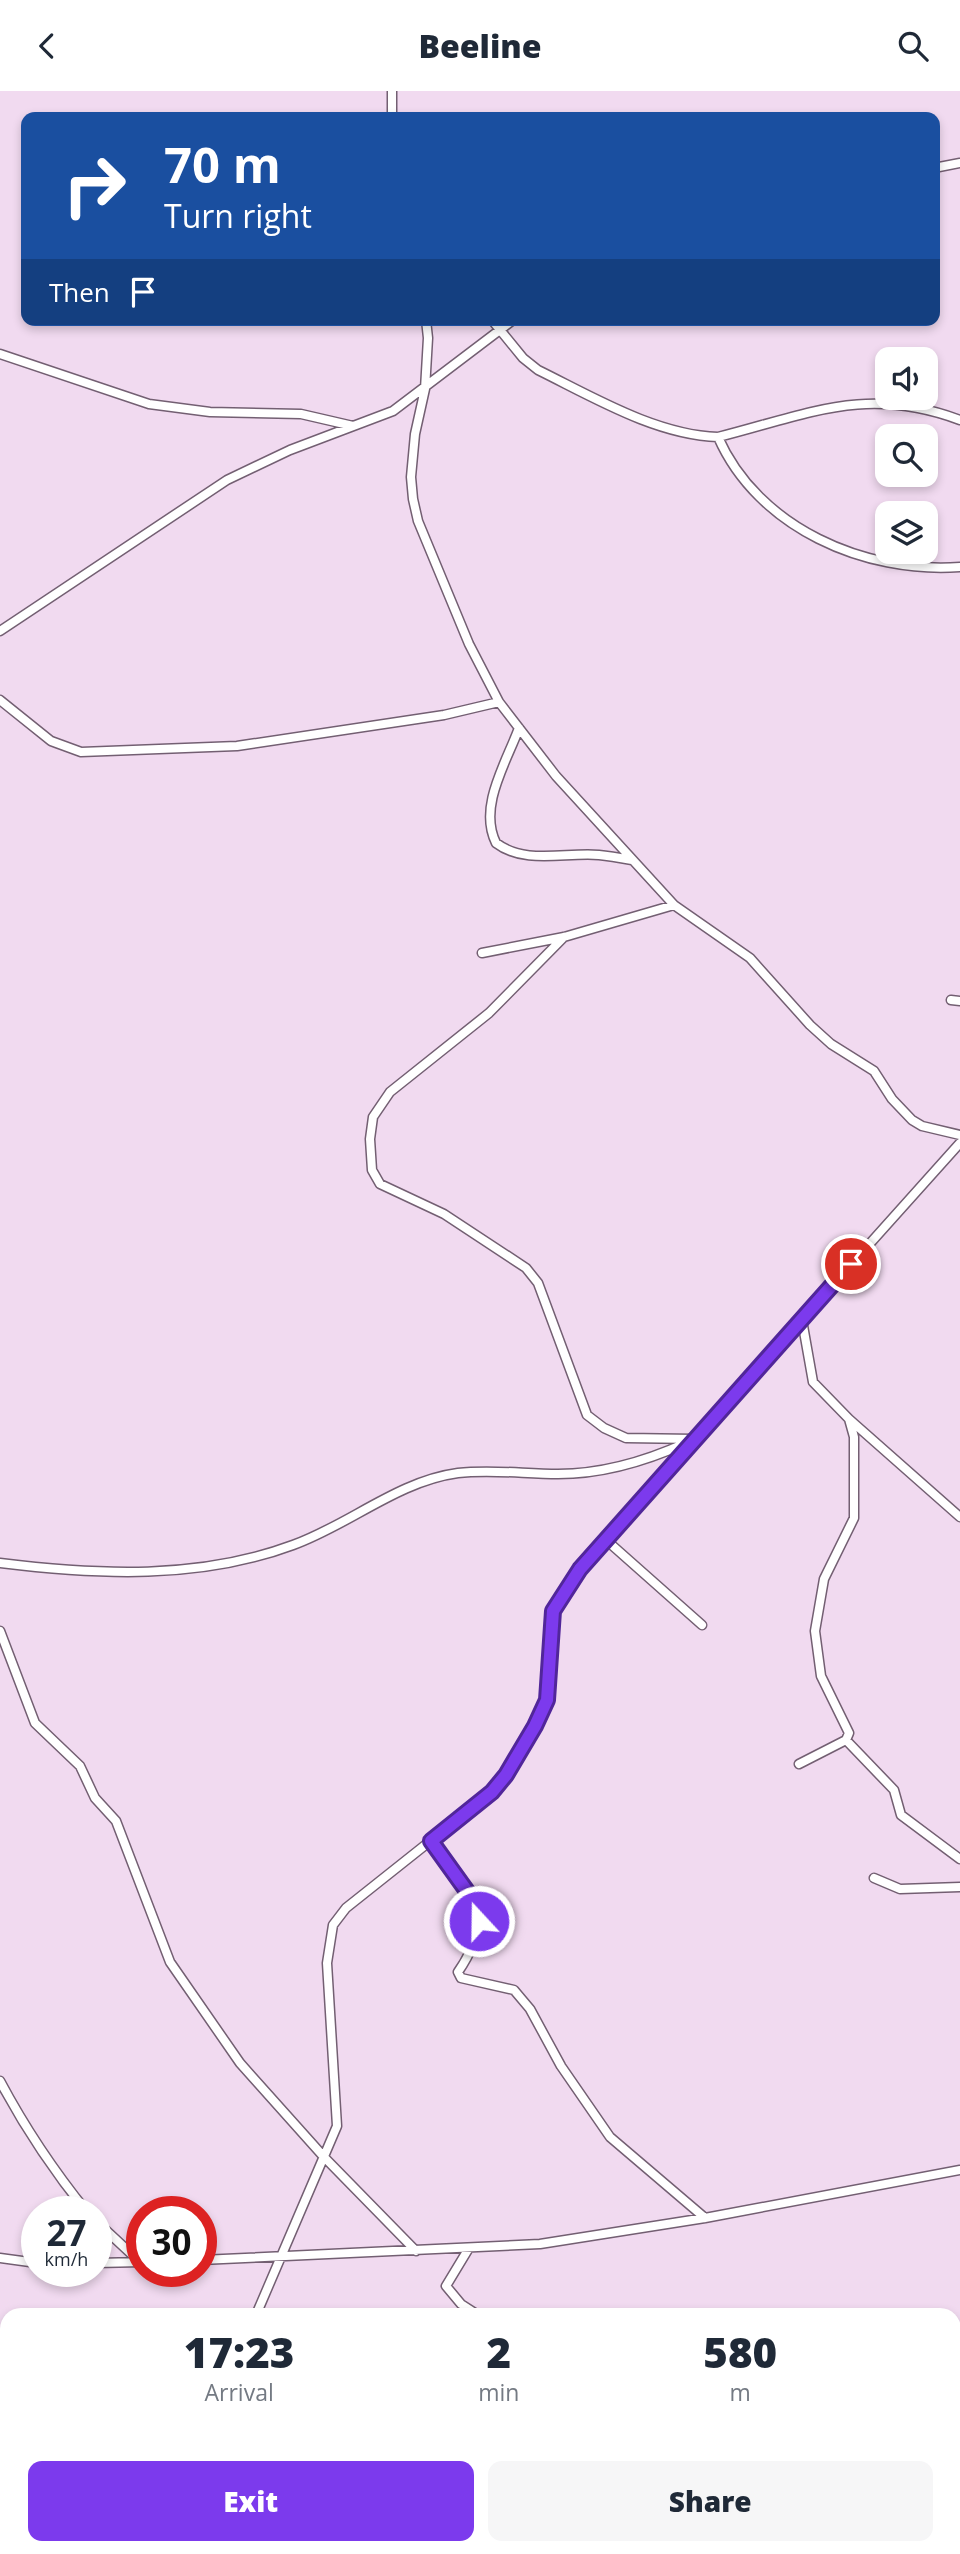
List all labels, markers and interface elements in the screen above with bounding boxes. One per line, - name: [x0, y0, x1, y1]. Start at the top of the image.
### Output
- text: Beeline: [418, 24, 542, 67]
- icon: back: [28, 27, 66, 65]
- icon: search: [894, 27, 932, 65]
- text: 70 m: [164, 131, 281, 197]
- icon: right: [49, 140, 140, 231]
- text: Turn right: [164, 194, 312, 237]
- icon: arrive: [124, 273, 162, 311]
- text: Then: [49, 274, 110, 310]
- map controls: [875, 347, 938, 564]
- button: sound: [875, 347, 938, 410]
- button: search: [875, 424, 938, 487]
- button: layers: [875, 501, 938, 564]
- pin: [821, 1234, 881, 1294]
- icon: arrive: [832, 1245, 870, 1283]
- position arrow: [442, 1884, 516, 1958]
- speed limit sign: 30: [126, 2196, 217, 2287]
- text: 27: [46, 2209, 87, 2256]
- text: km/h: [45, 2247, 88, 2271]
- text: 17:23: [184, 2323, 294, 2380]
- text: 2: [487, 2323, 511, 2380]
- text: 580: [703, 2323, 777, 2380]
- text: Arrival: [205, 2376, 274, 2408]
- text: min: [478, 2376, 519, 2408]
- text: m: [730, 2376, 751, 2408]
- button: Exit: [28, 2461, 474, 2541]
- button: Share: [488, 2461, 933, 2541]

